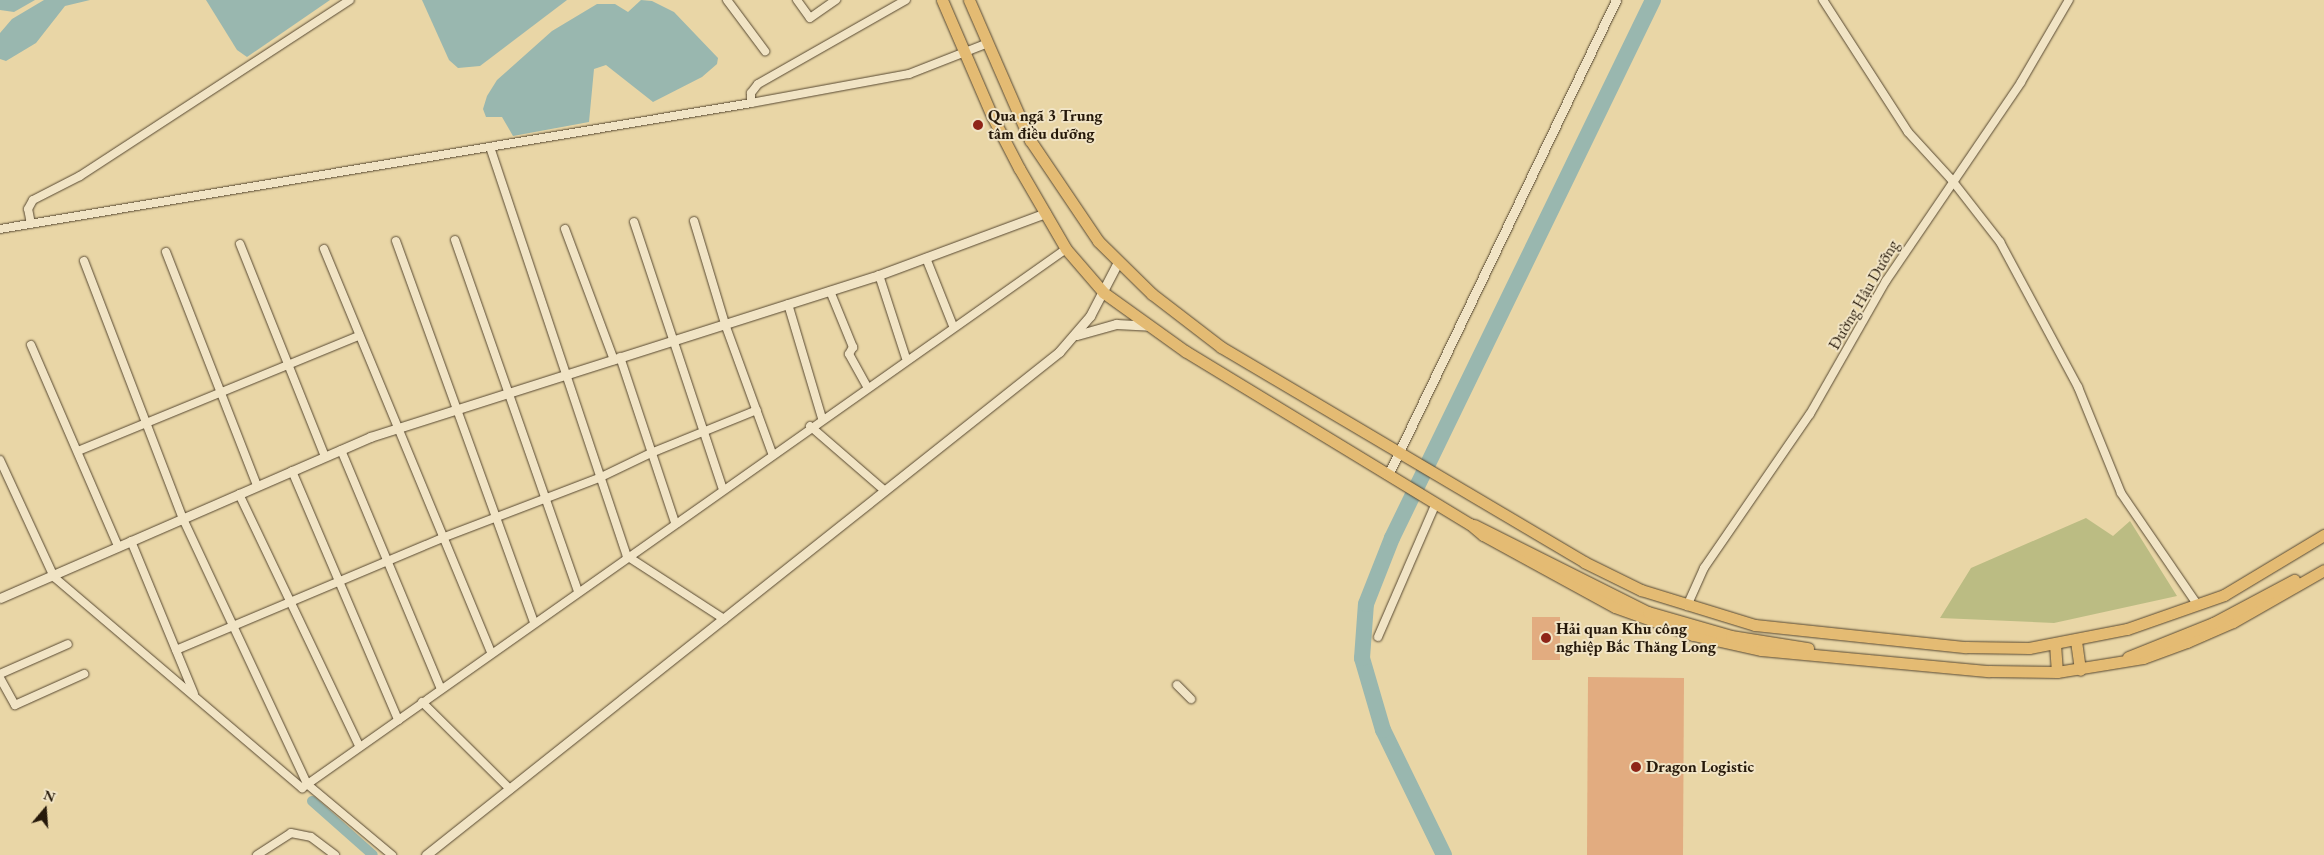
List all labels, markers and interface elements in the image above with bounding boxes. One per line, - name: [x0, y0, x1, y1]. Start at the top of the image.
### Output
- place label: Qua ngã 3 Trung tâm điều dưỡng: [988, 106, 1103, 144]
- marker: Qua ngã 3 Trung tâm điều dưỡng: [972, 119, 984, 131]
- street label: Đường Hậu Dưỡng: [1825, 237, 1903, 353]
- place label: Hải quan Khu công nghiệp Bắc Thăng Long: [1556, 619, 1716, 657]
- marker: Hải quan Khu công nghiệp Bắc Thăng Long: [1540, 632, 1552, 644]
- place label: Dragon Logistic: [1646, 757, 1754, 777]
- marker: Dragon Logistic: [1630, 761, 1642, 773]
- north arrow: [20, 785, 70, 835]
- text: N: [41, 785, 58, 806]

